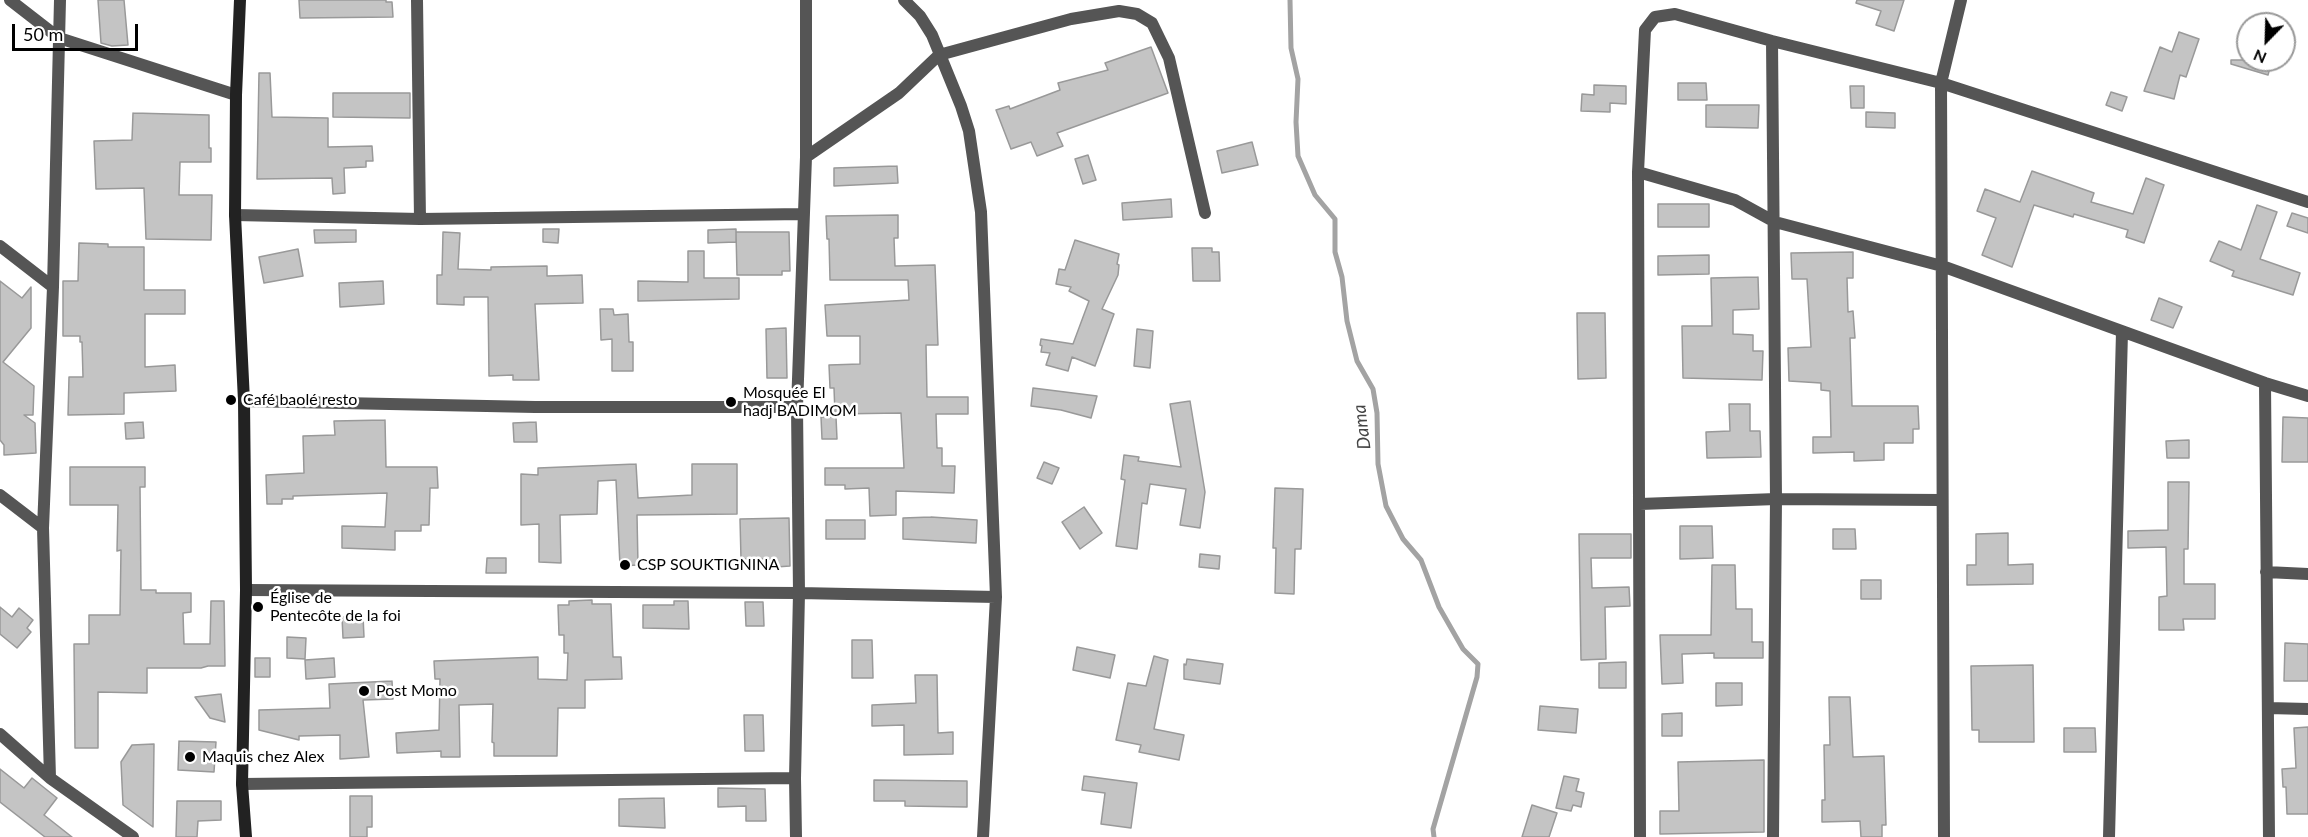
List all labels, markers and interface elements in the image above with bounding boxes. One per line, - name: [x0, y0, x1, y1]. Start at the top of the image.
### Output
- scale bar: [15, 12, 141, 50]
- north arrow: [2236, 12, 2296, 72]
- text: 50 m: [23, 23, 63, 45]
- text: N: [2250, 46, 2269, 68]
- place label: Mosquée El hadj BADIMOM: [743, 383, 857, 421]
- place label: Café baolé resto: [243, 390, 357, 410]
- marker: Café baolé resto: [224, 393, 238, 407]
- marker: Mosquée El hadj BADIMOM: [724, 395, 738, 409]
- water label: Dama: [1349, 403, 1375, 451]
- place label: CSP SOUKTIGNINA: [637, 555, 779, 575]
- marker: CSP SOUKTIGNINA: [618, 558, 632, 572]
- place label: Église de Pentecôte de la foi: [270, 588, 401, 626]
- marker: Église de Pentecôte de la foi: [251, 600, 265, 614]
- place label: Post Momo: [376, 681, 457, 701]
- marker: Post Momo: [357, 684, 371, 698]
- place label: Maquis chez Alex: [202, 747, 325, 767]
- marker: Maquis chez Alex: [183, 750, 197, 764]

